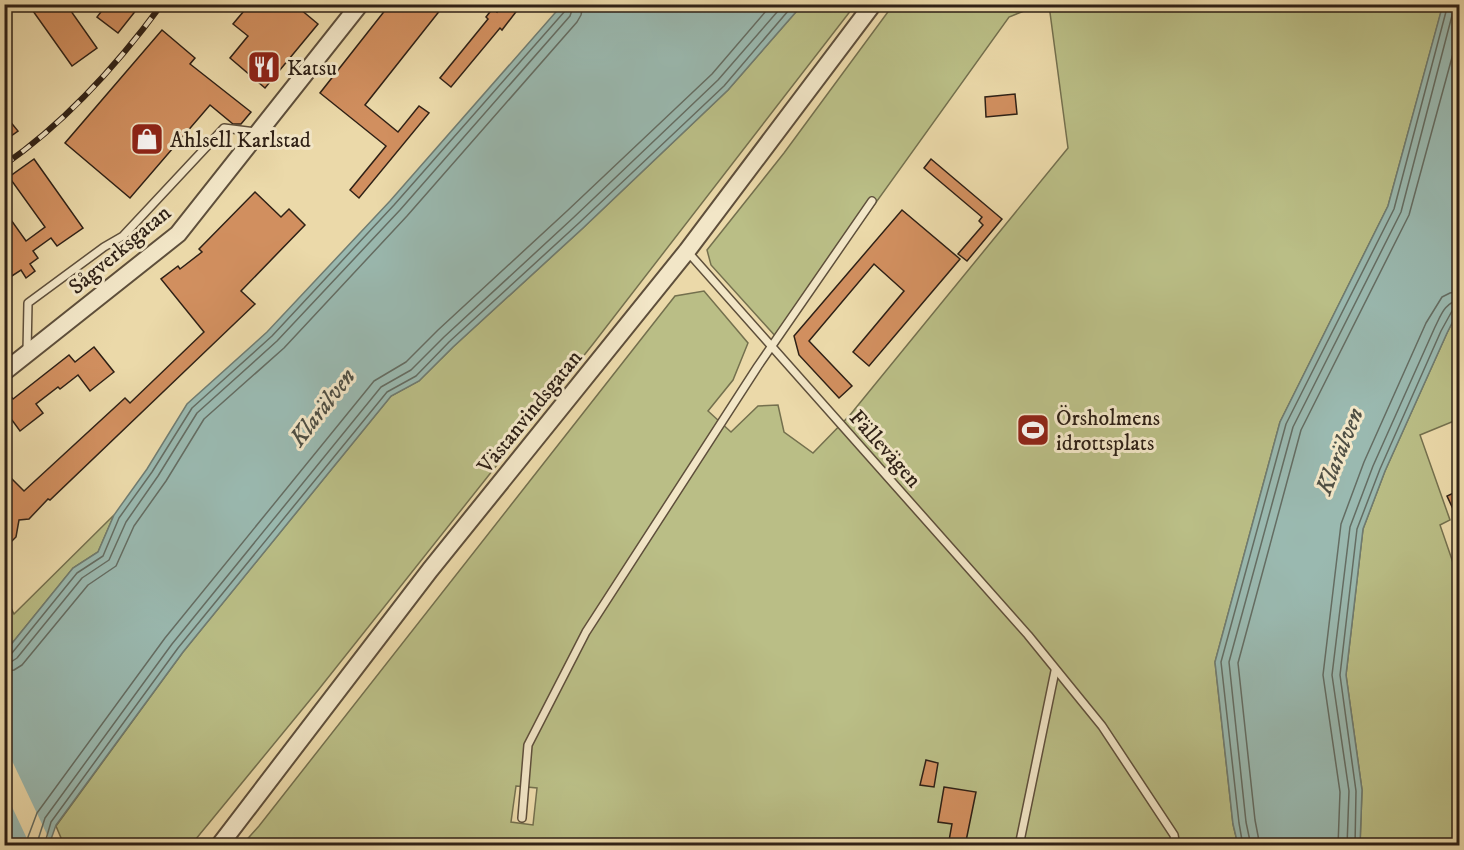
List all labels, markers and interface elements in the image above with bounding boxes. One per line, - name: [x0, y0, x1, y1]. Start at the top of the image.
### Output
- restaurant icon: Katsu: [246, 49, 282, 85]
- place label: Katsu: [287, 55, 337, 82]
- shop icon: Ahlsell Karlstad: [129, 121, 165, 157]
- place label: Ahlsell Karlstad: [170, 127, 311, 154]
- street label: Sågverksgatan: [63, 199, 177, 301]
- street label: Västanvindsgatan: [471, 344, 589, 480]
- water label: Klarälven: [282, 363, 363, 453]
- water label: Klarälven: [1309, 404, 1371, 500]
- street label: Fällevägen: [843, 405, 927, 494]
- place label: Örsholmens idrottsplats: [1056, 405, 1160, 457]
- sports icon: Örsholmens idrottsplats: [1015, 412, 1051, 448]

